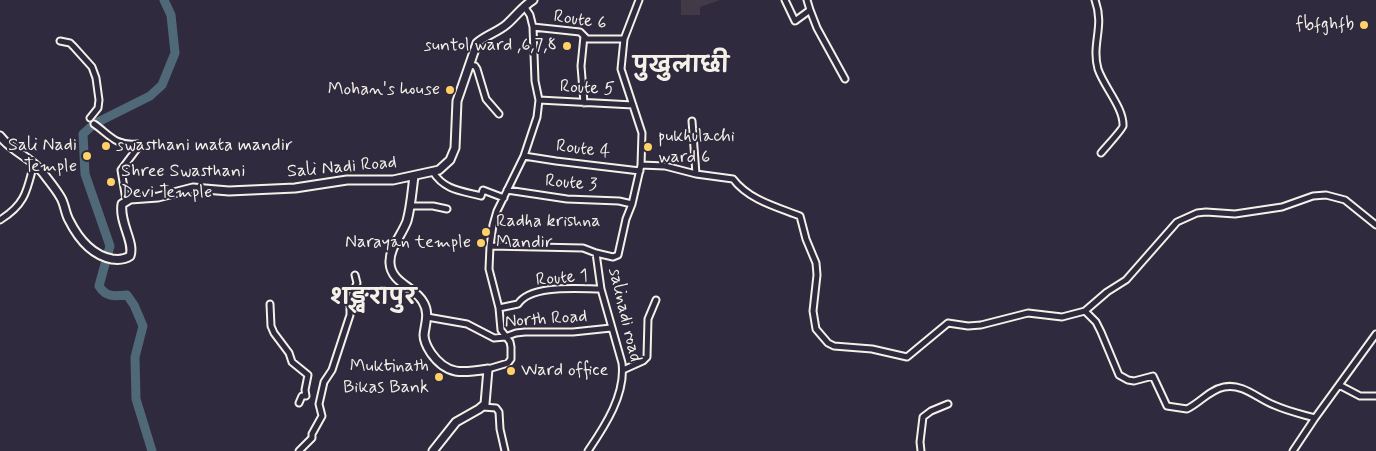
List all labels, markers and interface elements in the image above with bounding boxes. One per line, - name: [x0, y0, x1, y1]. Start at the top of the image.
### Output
- street label: Route 6: [552, 7, 608, 35]
- place label: fbfghfb: [1296, 14, 1354, 36]
- marker: fbfghfb: [1358, 19, 1370, 31]
- place label: suntol ward ,6,7,8: [424, 35, 557, 57]
- marker: suntol ward ,6,7,8: [561, 40, 573, 52]
- district label: पुखुलाछी: [633, 54, 729, 80]
- street label: Route 5: [559, 77, 615, 101]
- place label: Mohan's house: [328, 79, 440, 101]
- marker: Mohan's house: [444, 84, 456, 96]
- place label: pukhulachi ward 6: [658, 126, 735, 168]
- place label: Sali Nadi Temple: [8, 135, 77, 178]
- place label: swasthani mata mandir: [116, 135, 293, 157]
- street label: Route 4: [555, 136, 611, 164]
- marker: swasthani mata mandir: [100, 140, 112, 152]
- marker: pukhulachi ward 6: [642, 141, 654, 153]
- marker: Sali Nadi Temple: [81, 150, 93, 162]
- street label: Sali Nadi Road: [286, 152, 398, 184]
- place label: Shree Swasthani Devi Temple: [121, 161, 245, 203]
- street label: Route 3: [544, 171, 598, 197]
- marker: Shree Swasthani Devi Temple: [105, 176, 117, 188]
- place label: Radha krishna Mandir: [496, 211, 601, 253]
- marker: Radha krishna Mandir: [480, 226, 492, 238]
- place label: Narayan temple: [345, 232, 471, 254]
- marker: Narayan temple: [475, 237, 487, 249]
- street label: Route 1: [535, 266, 589, 292]
- street label: salinadi road: [603, 266, 645, 364]
- district label: शङ्खरापुर: [330, 286, 416, 312]
- street label: North Road: [504, 306, 588, 334]
- place label: Muktinath Bikas Bank: [343, 356, 429, 398]
- place label: Ward office: [521, 360, 608, 382]
- marker: Ward office: [505, 365, 517, 377]
- marker: Muktinath Bikas Bank: [433, 371, 445, 383]

